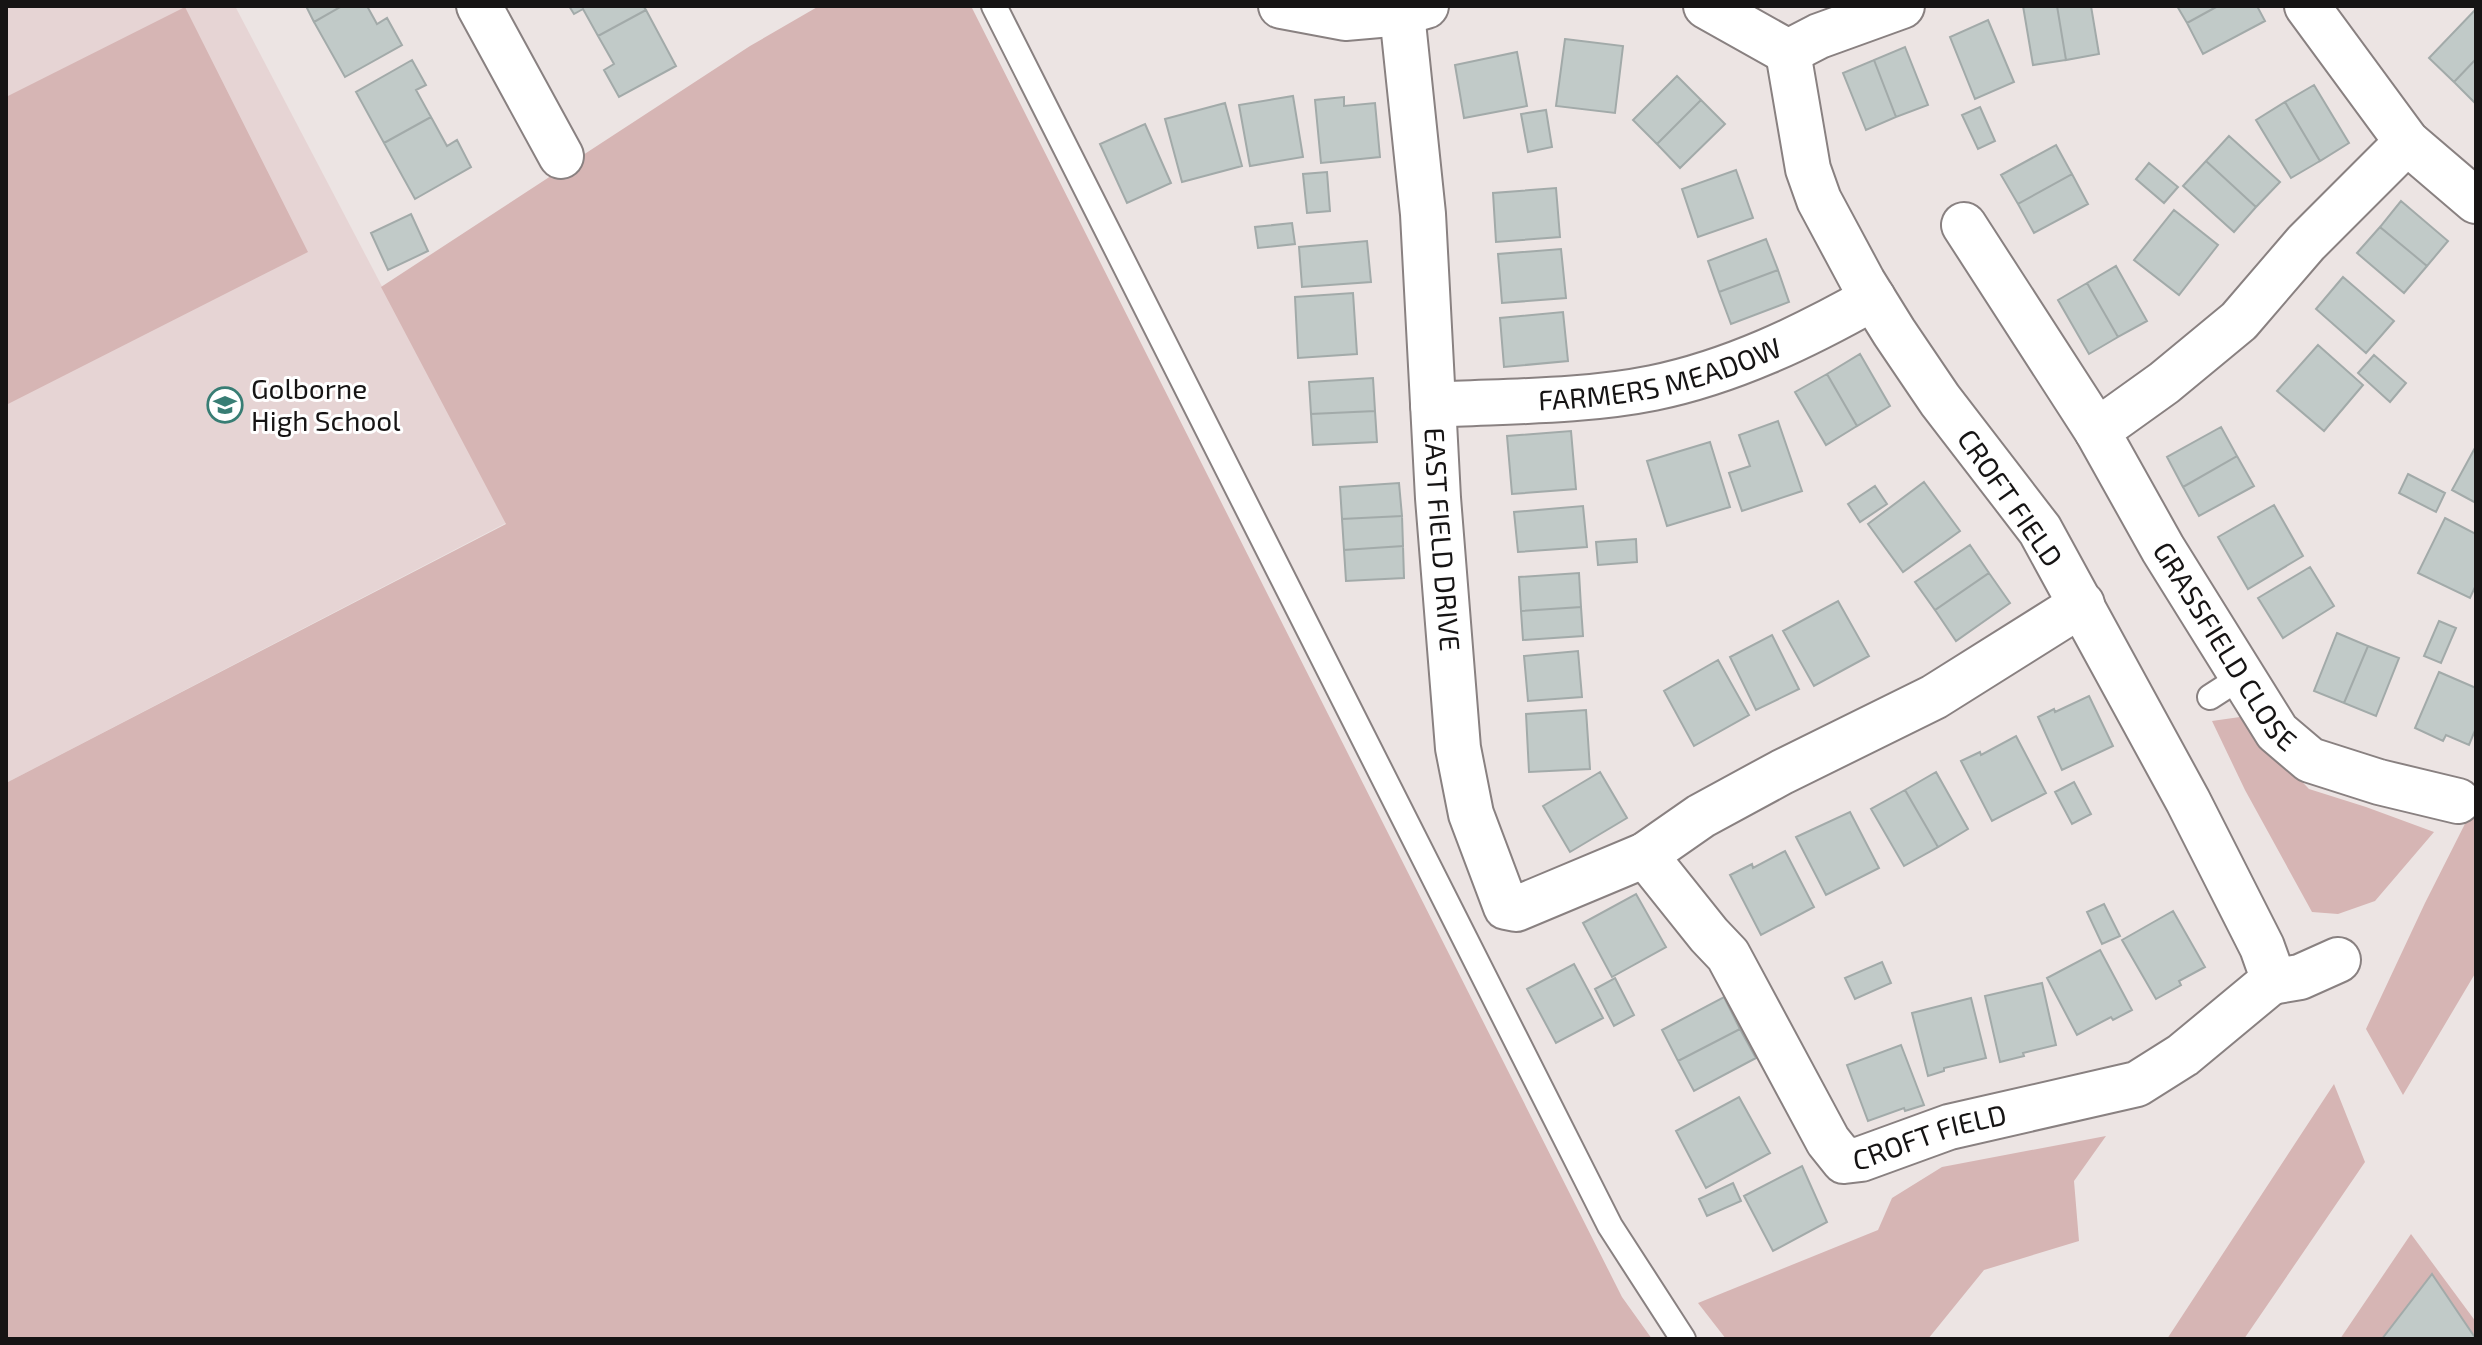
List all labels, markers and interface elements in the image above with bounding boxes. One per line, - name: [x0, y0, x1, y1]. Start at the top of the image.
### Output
- street label: FARMERS MEADOW: [1537, 329, 1786, 417]
- place label: Golborne High School: [251, 371, 401, 437]
- school or university icon: Golborne High School: [206, 386, 244, 424]
- street label: CROFT FIELD: [1951, 422, 2071, 573]
- street label: EAST FIELD DRIVE: [1418, 427, 1468, 652]
- street label: GRASSFIELD CLOSE: [2147, 535, 2304, 757]
- street label: CROFT FIELD: [1851, 1096, 2010, 1176]

